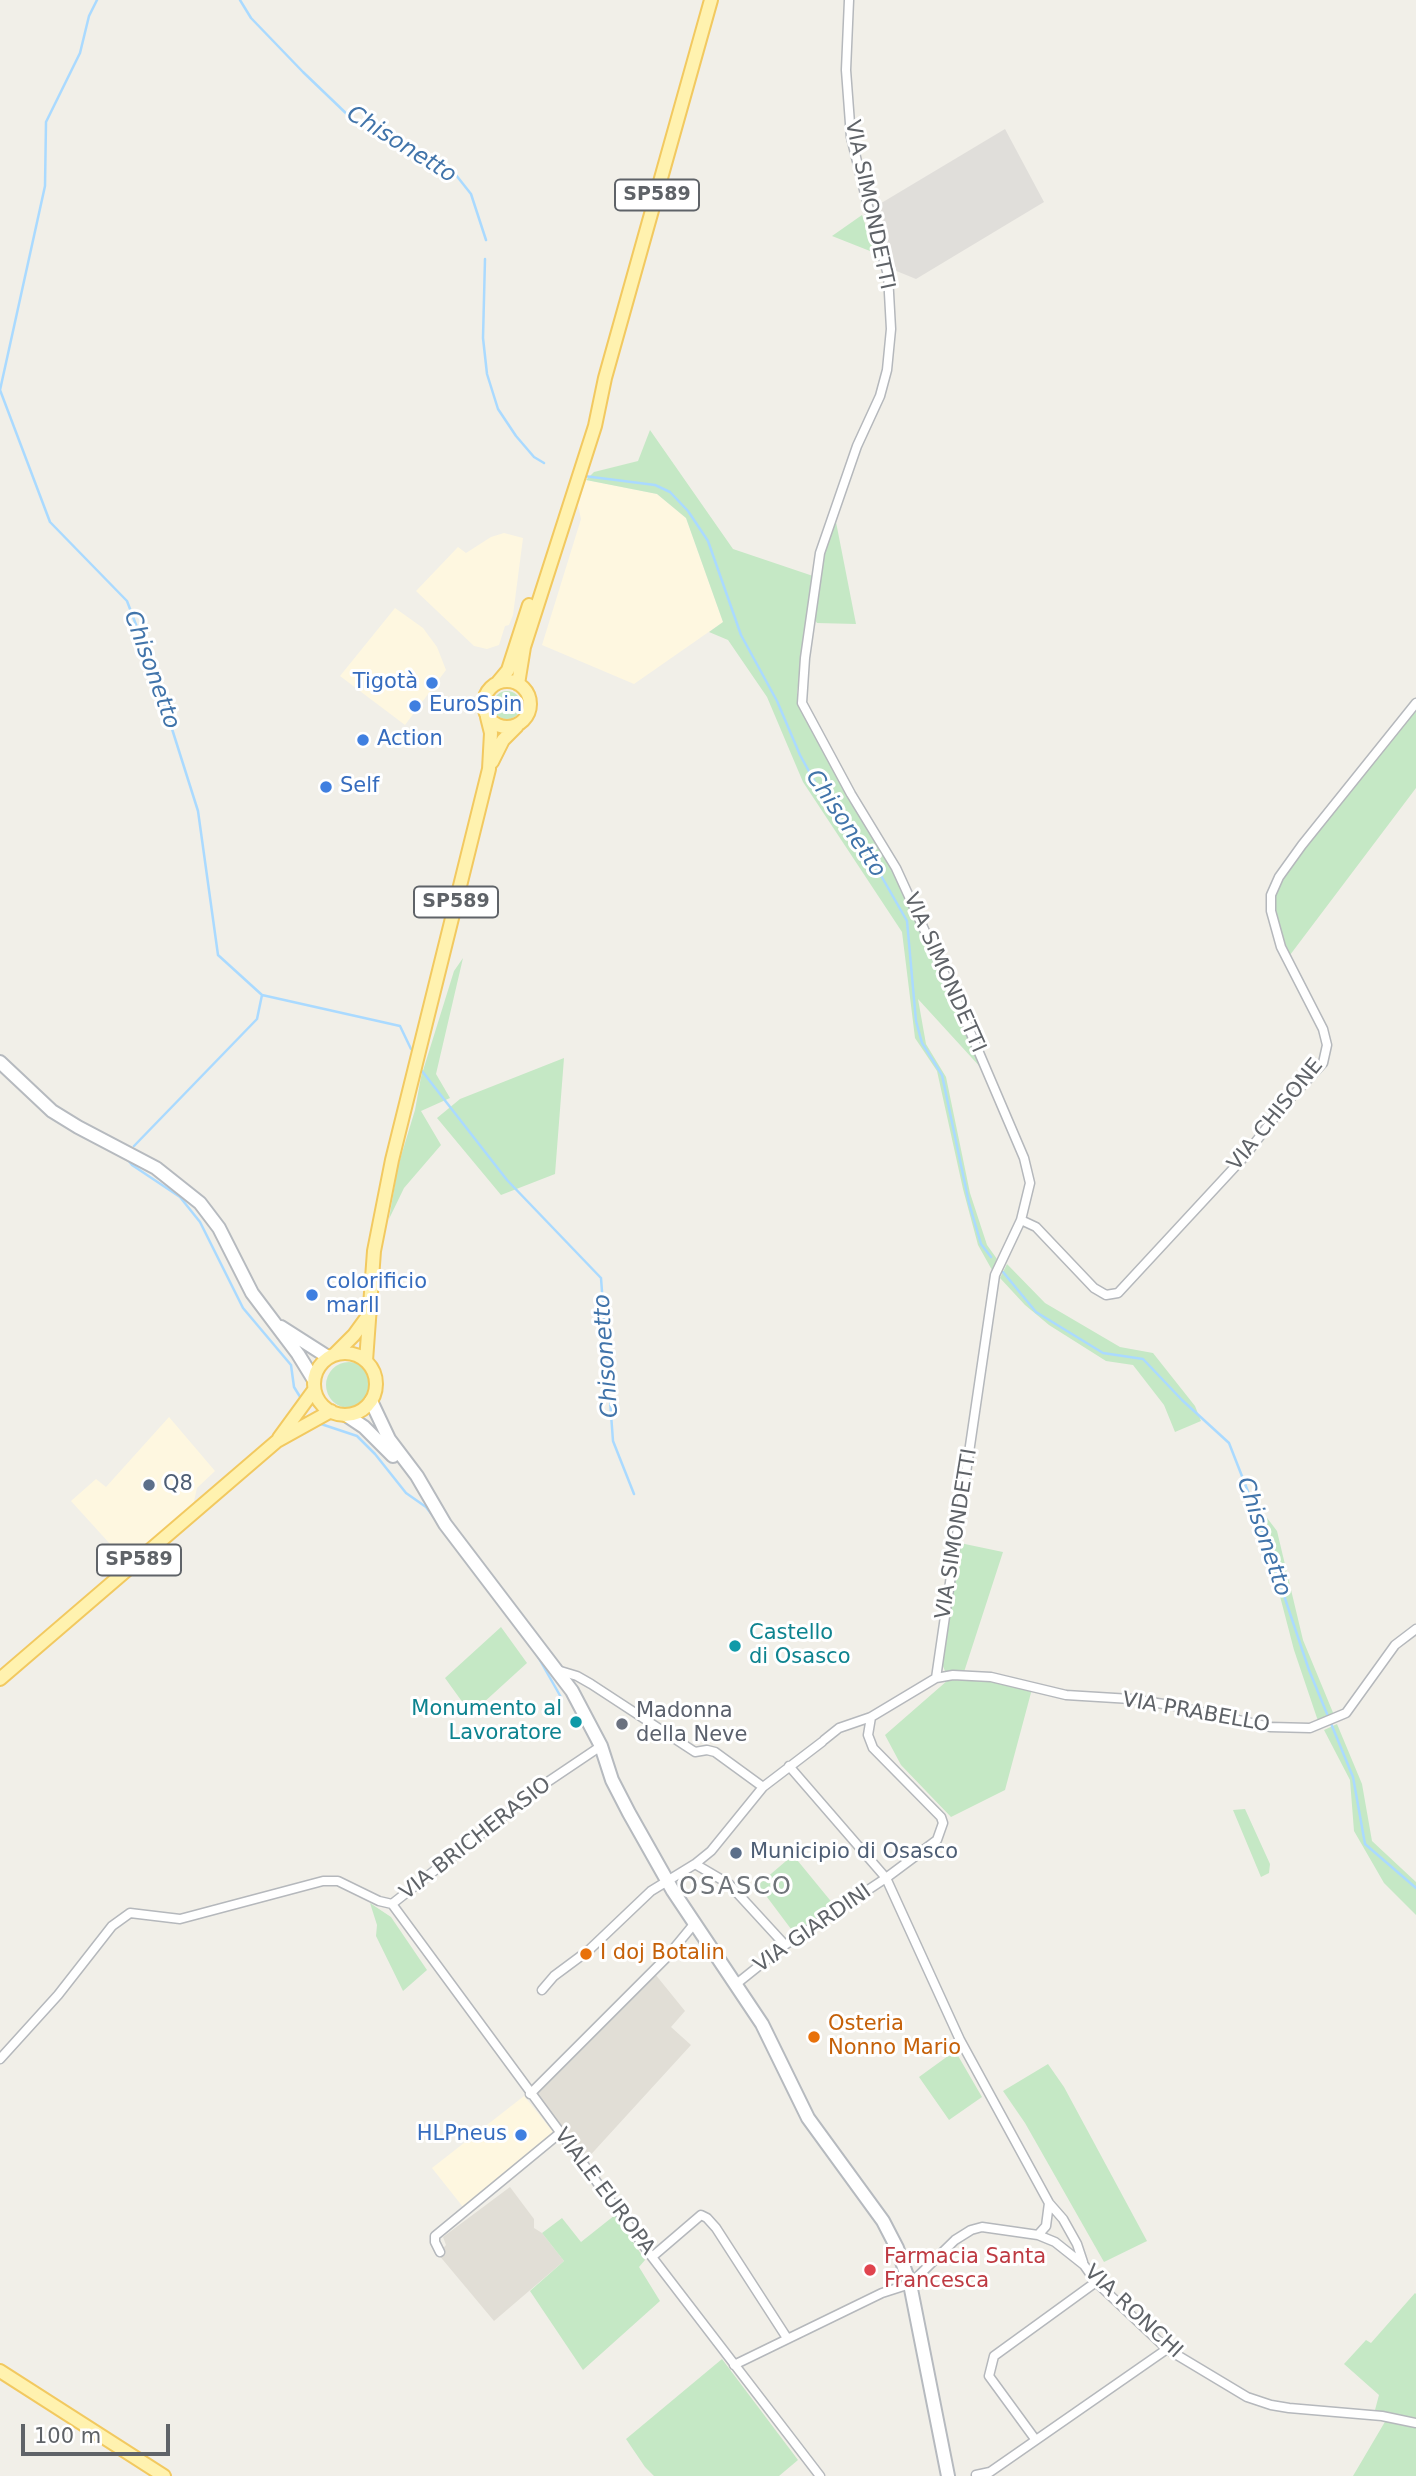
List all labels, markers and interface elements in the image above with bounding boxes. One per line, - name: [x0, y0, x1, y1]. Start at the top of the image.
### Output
- water label: Chisonetto: [341, 100, 461, 190]
- street label: VIA SIMONDETTI: [839, 118, 899, 292]
- road number: SP589: [615, 180, 699, 210]
- water label: Chisonetto: [117, 607, 185, 733]
- place label: Tigotà: [353, 670, 418, 696]
- marker: Tigotà: [424, 675, 440, 691]
- place label: EuroSpin: [429, 693, 522, 719]
- marker: EuroSpin: [407, 698, 423, 714]
- place label: Action: [377, 727, 443, 753]
- marker: Action: [355, 732, 371, 748]
- water label: Chisonetto: [799, 765, 891, 883]
- place label: Self: [340, 774, 379, 800]
- marker: Self: [318, 779, 334, 795]
- road number: SP589: [414, 887, 498, 918]
- street label: VIA SIMONDETTI: [897, 889, 991, 1057]
- street label: VIA CHISONE: [1223, 1054, 1329, 1176]
- place label: colorificio marll: [326, 1270, 427, 1320]
- marker: colorificio marll: [304, 1287, 320, 1303]
- water label: Chisonetto: [589, 1293, 625, 1419]
- street label: VIA SIMONDETTI: [931, 1447, 983, 1621]
- place label: Q8: [163, 1472, 193, 1498]
- water label: Chisonetto: [1230, 1474, 1296, 1600]
- marker: Q8: [141, 1477, 157, 1493]
- road number: SP589: [97, 1544, 181, 1576]
- place label: Castello di Osasco: [749, 1621, 851, 1671]
- marker: Castello di Osasco: [727, 1638, 743, 1654]
- street label: VIA PRABELLO: [1120, 1688, 1272, 1738]
- place label: Monumento al Lavoratore: [411, 1697, 562, 1747]
- place label: Madonna della Neve: [636, 1699, 747, 1749]
- marker: Monumento al Lavoratore: [568, 1714, 584, 1730]
- marker: Madonna della Neve: [614, 1716, 630, 1732]
- street label: VIA BRICHERASIO: [395, 1772, 557, 1906]
- place label: Municipio di Osasco: [750, 1840, 958, 1866]
- marker: Municipio di Osasco: [728, 1845, 744, 1861]
- district label: OSASCO: [680, 1874, 792, 1902]
- street label: VIA GIARDINI: [750, 1879, 876, 1979]
- place label: I doj Botalin: [600, 1941, 725, 1967]
- marker: I doj Botalin: [578, 1946, 594, 1962]
- place label: Osteria Nonno Mario: [828, 2012, 961, 2062]
- marker: Osteria Nonno Mario: [806, 2029, 822, 2045]
- place label: HLPneus: [417, 2122, 507, 2148]
- street label: VIALE EUROPA: [548, 2124, 660, 2260]
- marker: HLPneus: [513, 2127, 529, 2143]
- place label: Farmacia Santa Francesca: [884, 2245, 1046, 2295]
- street label: VIA RONCHI: [1079, 2260, 1187, 2364]
- marker: Farmacia Santa Francesca: [862, 2262, 878, 2278]
- scale bar: [24, 2410, 173, 2454]
- text: 100 m: [34, 2424, 101, 2448]

